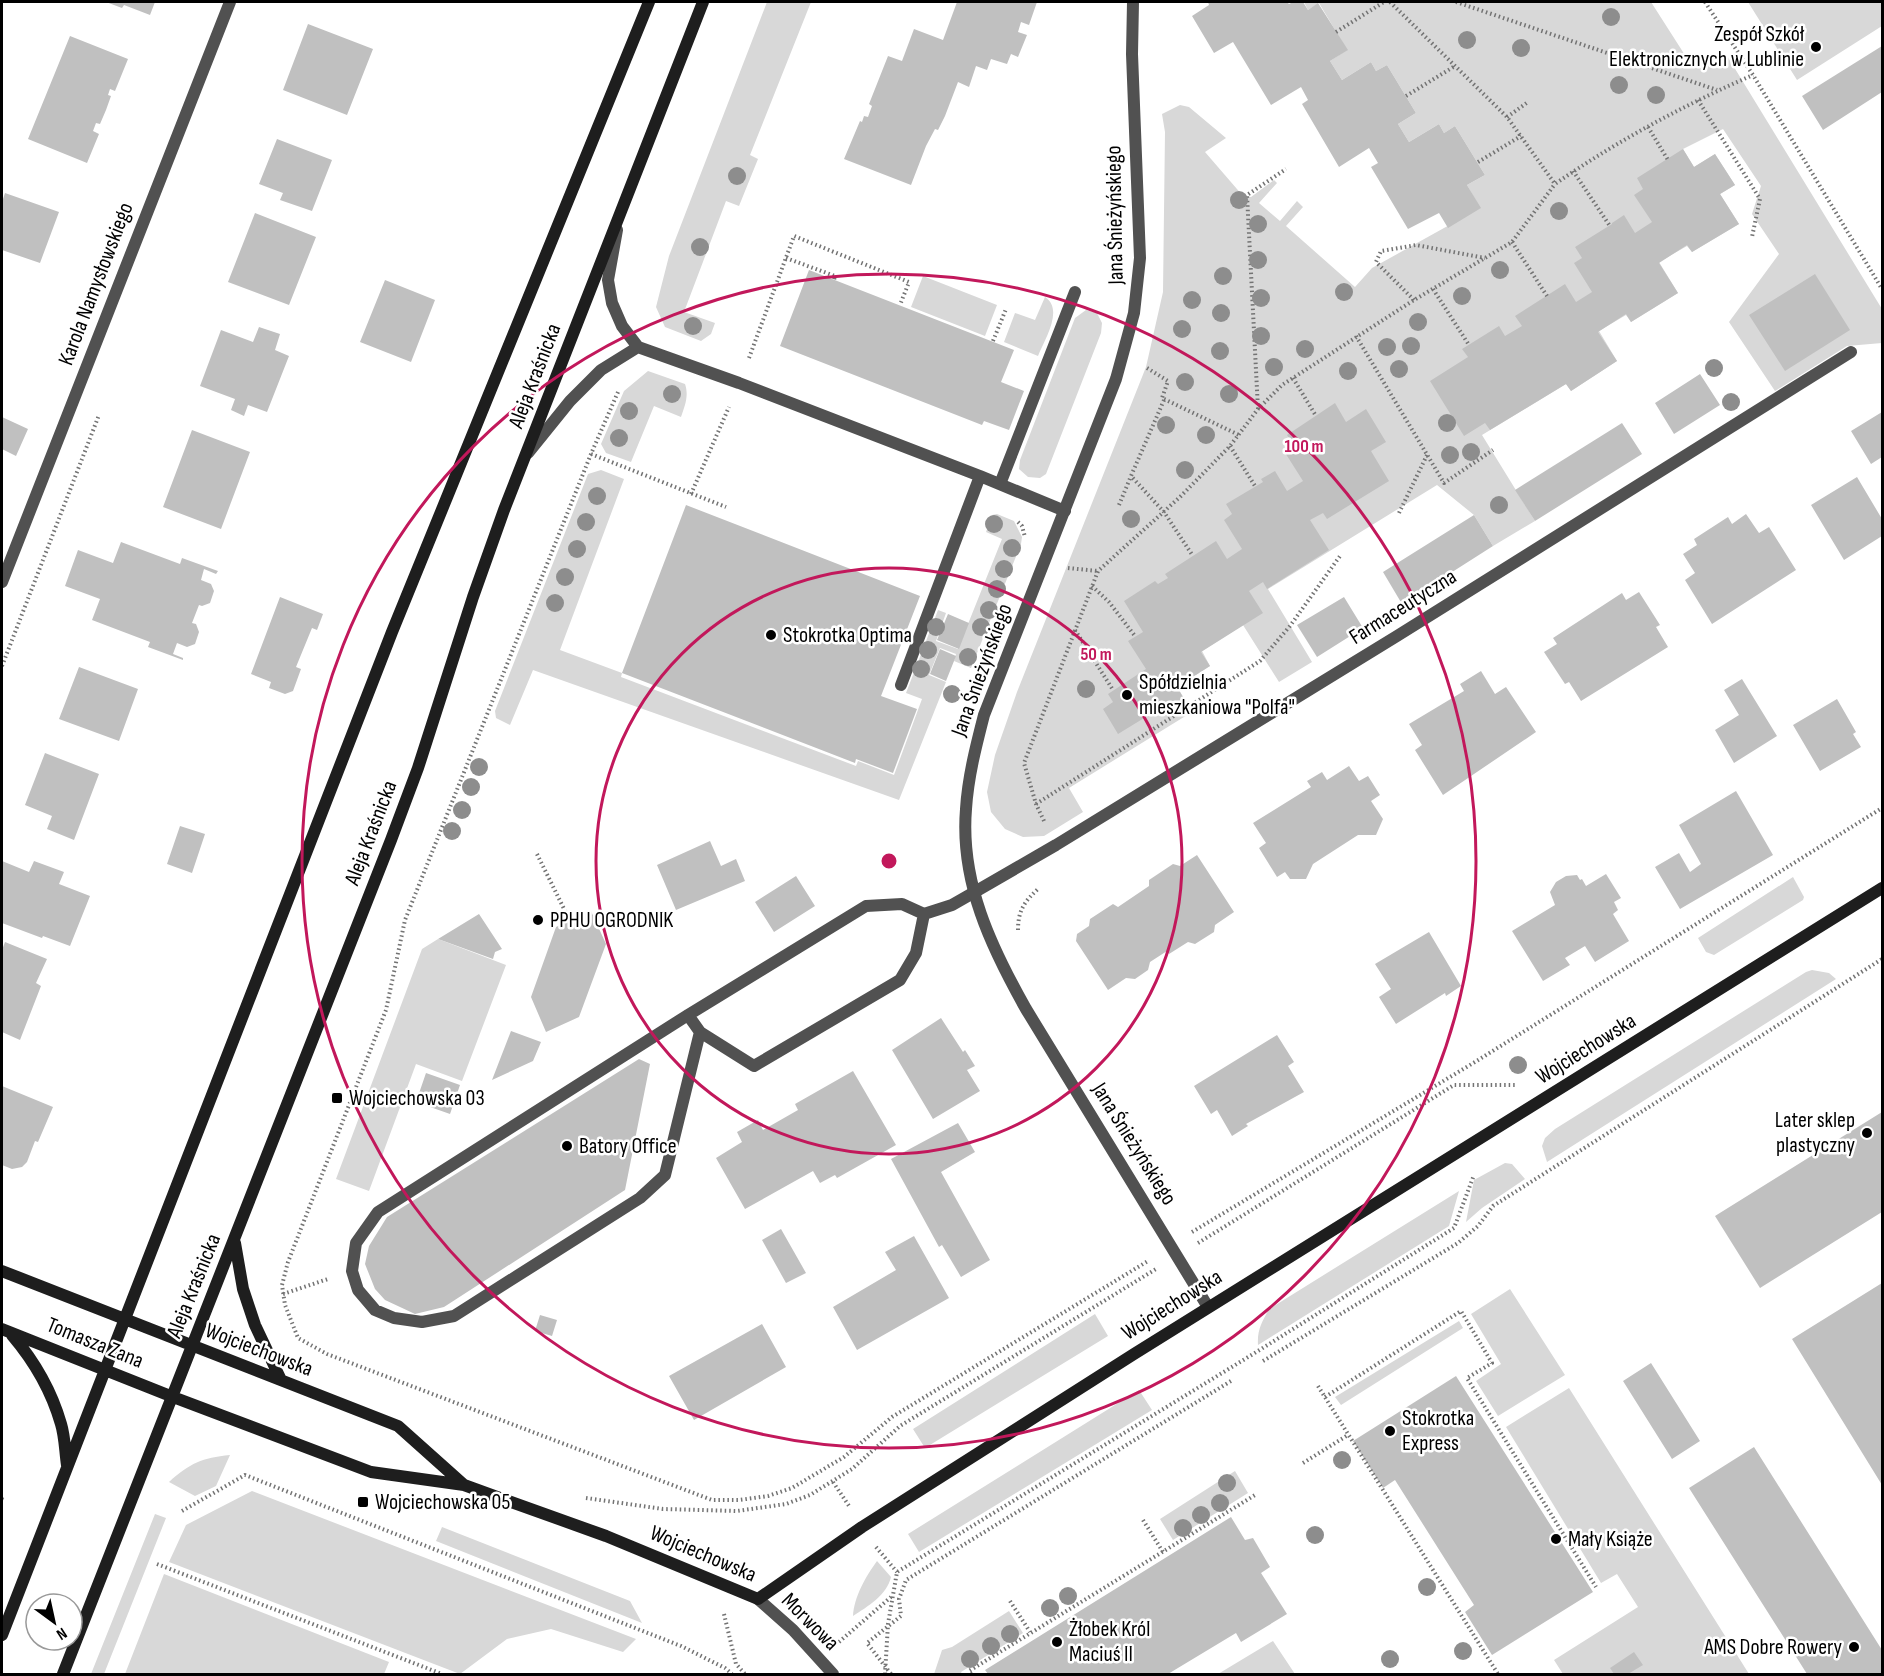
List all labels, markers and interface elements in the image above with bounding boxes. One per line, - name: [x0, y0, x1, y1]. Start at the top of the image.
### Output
- place label: Zespół Szkół Elektronicznych w Lublinie: [1609, 21, 1805, 73]
- marker: Zespół Szkół Elektronicznych w Lublinie: [1809, 40, 1823, 54]
- street label: Jana Śnieżyńskiego: [1100, 145, 1130, 286]
- street label: Karola Namysłowskiego: [53, 199, 139, 369]
- street label: Aleja Kraśnicka: [502, 320, 567, 433]
- text: 100 m: [1285, 436, 1324, 457]
- street label: Farmaceutyczna: [1344, 563, 1462, 651]
- street label: Jana Śnieżyńskiego: [945, 600, 1018, 741]
- place label: Stokrotka Optima: [783, 622, 912, 649]
- marker: Stokrotka Optima: [764, 628, 778, 642]
- text: 50 m: [1080, 644, 1112, 665]
- place label: Spółdzielnia mieszkaniowa "Polfa": [1139, 669, 1295, 721]
- marker: Spółdzielnia mieszkaniowa "Polfa": [1120, 688, 1134, 702]
- street label: Aleja Kraśnicka: [338, 777, 403, 890]
- centre of rings: [879, 851, 899, 871]
- place label: PPHU OGRODNIK: [550, 907, 673, 934]
- marker: PPHU OGRODNIK: [531, 913, 545, 927]
- street label: Wojciechowska: [1531, 1008, 1641, 1090]
- street label: Jana Śnieżyńskiego: [1085, 1077, 1182, 1210]
- place label: Wojciechowska 03: [349, 1085, 485, 1112]
- marker: Wojciechowska 03: [330, 1091, 344, 1105]
- place label: Later sklep plastyczny: [1775, 1107, 1856, 1159]
- marker: Later sklep plastyczny: [1860, 1126, 1874, 1140]
- place label: Batory Office: [579, 1133, 677, 1160]
- marker: Batory Office: [560, 1139, 574, 1153]
- street label: Aleja Kraśnicka: [161, 1230, 227, 1343]
- street label: Wojciechowska: [1117, 1264, 1227, 1346]
- street label: Tomasza Zana: [43, 1311, 147, 1375]
- street label: Wojciechowska: [201, 1317, 317, 1383]
- place label: Stokrotka Express: [1402, 1405, 1474, 1457]
- marker: Stokrotka Express: [1383, 1424, 1397, 1438]
- place label: Wojciechowska 05: [375, 1489, 510, 1516]
- marker: Wojciechowska 05: [356, 1495, 370, 1509]
- street label: Wojciechowska: [646, 1519, 760, 1589]
- place label: Mały Książe: [1568, 1526, 1653, 1553]
- marker: Mały Książe: [1549, 1532, 1563, 1546]
- street label: Morwowa: [775, 1587, 845, 1657]
- north arrow: [24, 1592, 84, 1652]
- place label: Żłobek Król Maciuś II: [1069, 1616, 1150, 1668]
- text: N: [53, 1623, 70, 1644]
- place label: AMS Dobre Rowery: [1703, 1634, 1843, 1661]
- marker: Żłobek Król Maciuś II: [1050, 1635, 1064, 1649]
- marker: AMS Dobre Rowery: [1847, 1640, 1861, 1654]

